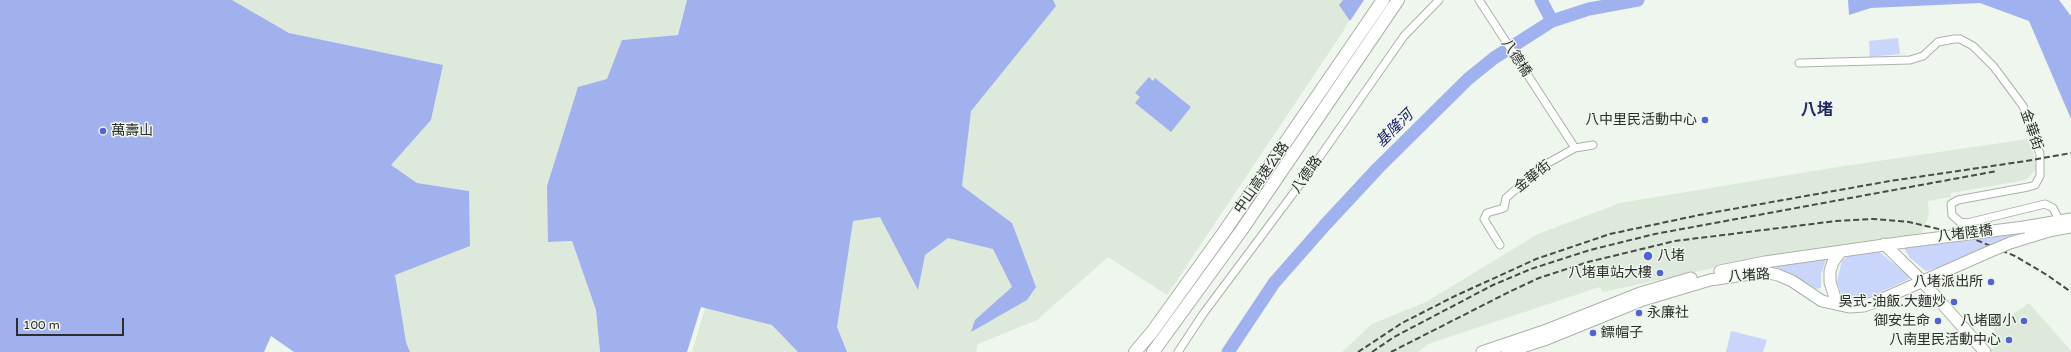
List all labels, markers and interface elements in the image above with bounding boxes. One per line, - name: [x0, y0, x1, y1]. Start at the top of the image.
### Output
- street label: 八德橋: [1498, 36, 1534, 80]
- district label: 八堵: [1801, 101, 1833, 121]
- water label: 基隆河: [1373, 107, 1417, 151]
- street label: 金華街: [2016, 107, 2046, 153]
- place label: 八中里民活動中心: [1585, 112, 1697, 128]
- marker: 八中里民活動中心: [1700, 115, 1710, 125]
- place label: 萬壽山: [111, 123, 153, 139]
- marker: 萬壽山: [98, 126, 108, 136]
- street label: 中山高速公路: [1231, 139, 1293, 217]
- street label: 八德路: [1288, 153, 1326, 197]
- street label: 金華街: [1511, 157, 1555, 197]
- street label: 八堵陸橋: [1936, 222, 1994, 246]
- place label: 八堵: [1657, 248, 1685, 264]
- marker: 八堵: [1642, 250, 1654, 262]
- place label: 八堵車站大樓: [1568, 265, 1652, 281]
- street label: 八堵路: [1727, 266, 1771, 286]
- marker: 八堵車站大樓: [1655, 268, 1665, 278]
- place label: 八堵派出所: [1913, 274, 1983, 290]
- marker: 八堵派出所: [1986, 277, 1996, 287]
- place label: 吳式-油飯.大麵炒: [1839, 294, 1946, 310]
- marker: 吳式-油飯.大麵炒: [1949, 297, 1959, 307]
- place label: 永廉社: [1647, 305, 1689, 321]
- marker: 永廉社: [1634, 308, 1644, 318]
- scale bar: [18, 310, 126, 336]
- place label: 御安生命: [1874, 313, 1930, 329]
- place label: 八堵國小: [1960, 313, 2016, 329]
- marker: 御安生命: [1933, 316, 1943, 326]
- marker: 八堵國小: [2019, 316, 2029, 326]
- text: 100 m: [23, 318, 60, 332]
- place label: 鏢帽子: [1601, 325, 1643, 341]
- marker: 鏢帽子: [1588, 328, 1598, 338]
- place label: 八南里民活動中心: [1889, 332, 2001, 348]
- marker: 八南里民活動中心: [2004, 335, 2014, 345]

